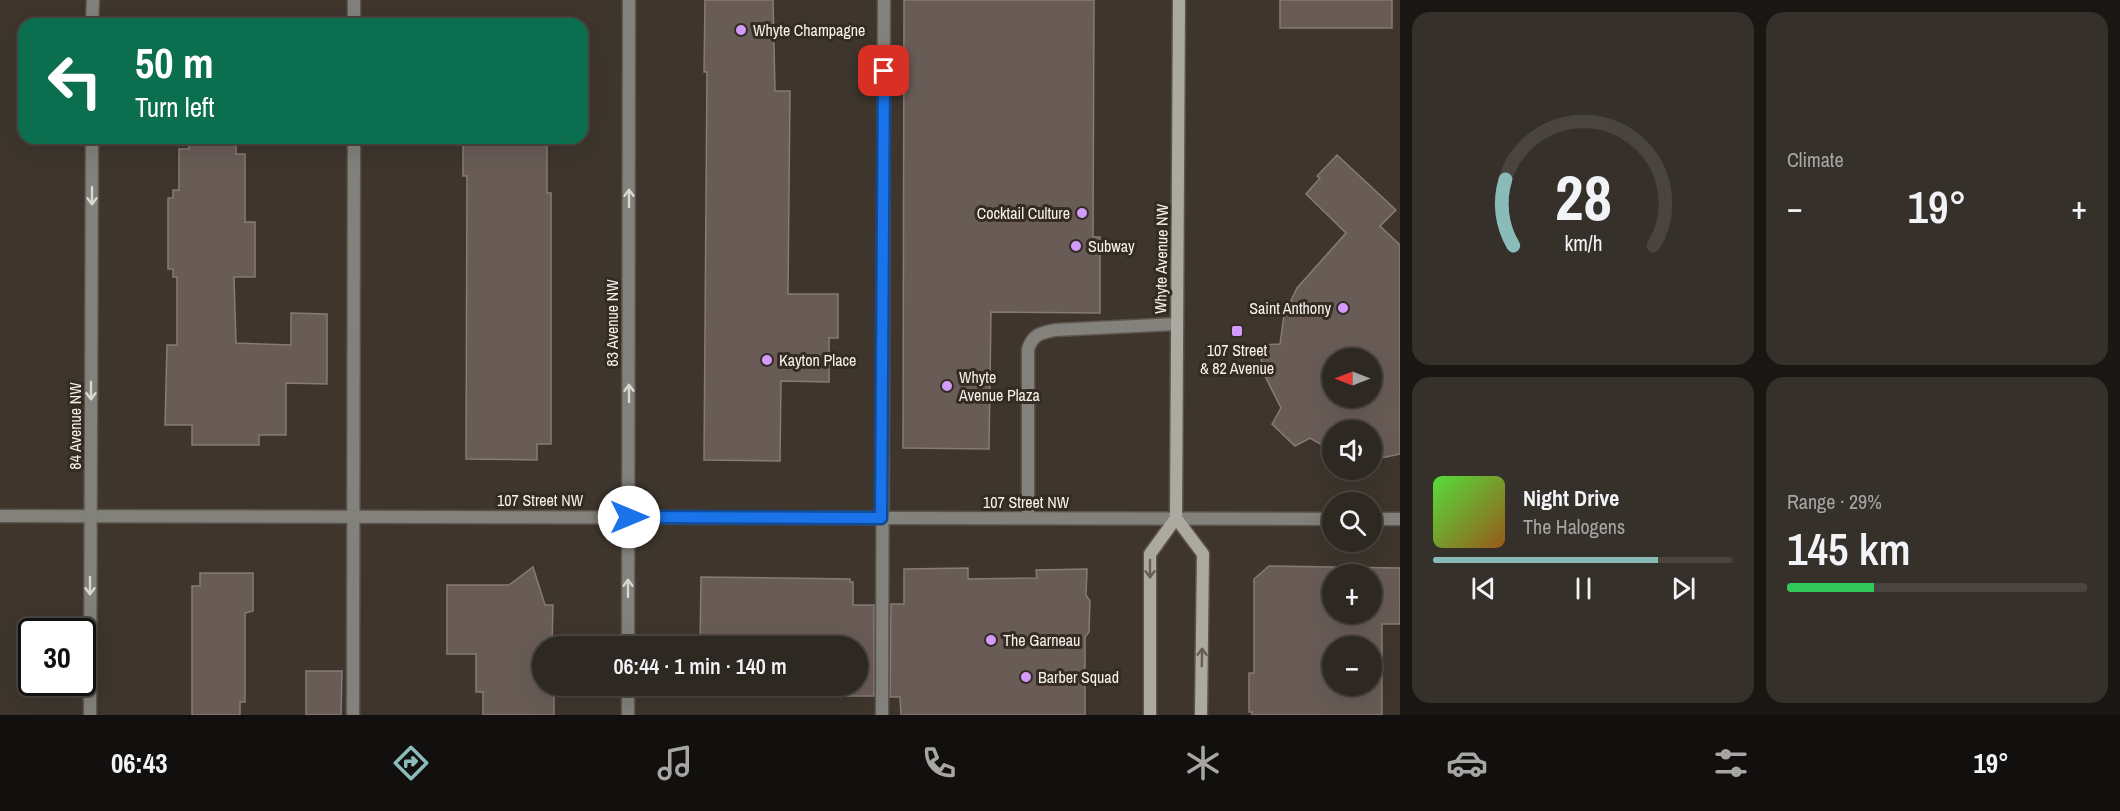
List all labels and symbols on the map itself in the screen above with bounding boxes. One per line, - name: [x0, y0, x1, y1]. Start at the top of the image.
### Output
- place label: Whyte Champagne: [753, 19, 865, 41]
- marker: Whyte Champagne: [734, 23, 748, 37]
- pin: [858, 45, 909, 96]
- one-way arrow: [86, 186, 98, 206]
- one-way arrow: [623, 189, 635, 209]
- place label: Cocktail Culture: [977, 202, 1070, 224]
- street label: Whyte Avenue NW: [1149, 203, 1173, 314]
- marker: Cocktail Culture: [1075, 206, 1089, 220]
- place label: Subway: [1088, 235, 1135, 257]
- marker: Subway: [1069, 239, 1083, 253]
- street label: 83 Avenue NW: [601, 279, 623, 367]
- place label: Saint Anthony: [1249, 297, 1331, 319]
- marker: Saint Anthony: [1336, 301, 1350, 315]
- marker: 107 Street & 82 Avenue: [1230, 324, 1244, 338]
- place label: 107 Street & 82 Avenue: [1200, 339, 1274, 379]
- north arrow: [1322, 348, 1382, 408]
- place label: Kayton Place: [779, 349, 856, 371]
- marker: Kayton Place: [760, 353, 774, 367]
- place label: Whyte Avenue Plaza: [958, 366, 1040, 406]
- marker: Whyte Avenue Plaza: [940, 379, 954, 393]
- one-way arrow: [85, 381, 97, 401]
- street label: 84 Avenue NW: [64, 382, 86, 470]
- one-way arrow: [623, 384, 635, 404]
- position arrow: [597, 485, 661, 549]
- street label: 107 Street NW: [497, 489, 584, 511]
- street label: 107 Street NW: [983, 491, 1070, 513]
- one-way arrow: [1144, 558, 1156, 578]
- one-way arrow: [84, 576, 96, 596]
- one-way arrow: [622, 579, 634, 599]
- speed limit sign: 30: [18, 618, 96, 696]
- place label: The Garneau: [1003, 629, 1080, 651]
- marker: The Garneau: [984, 633, 998, 647]
- one-way arrow: [1196, 647, 1208, 667]
- place label: Barber Squad: [1038, 666, 1119, 688]
- marker: Barber Squad: [1019, 670, 1033, 684]

